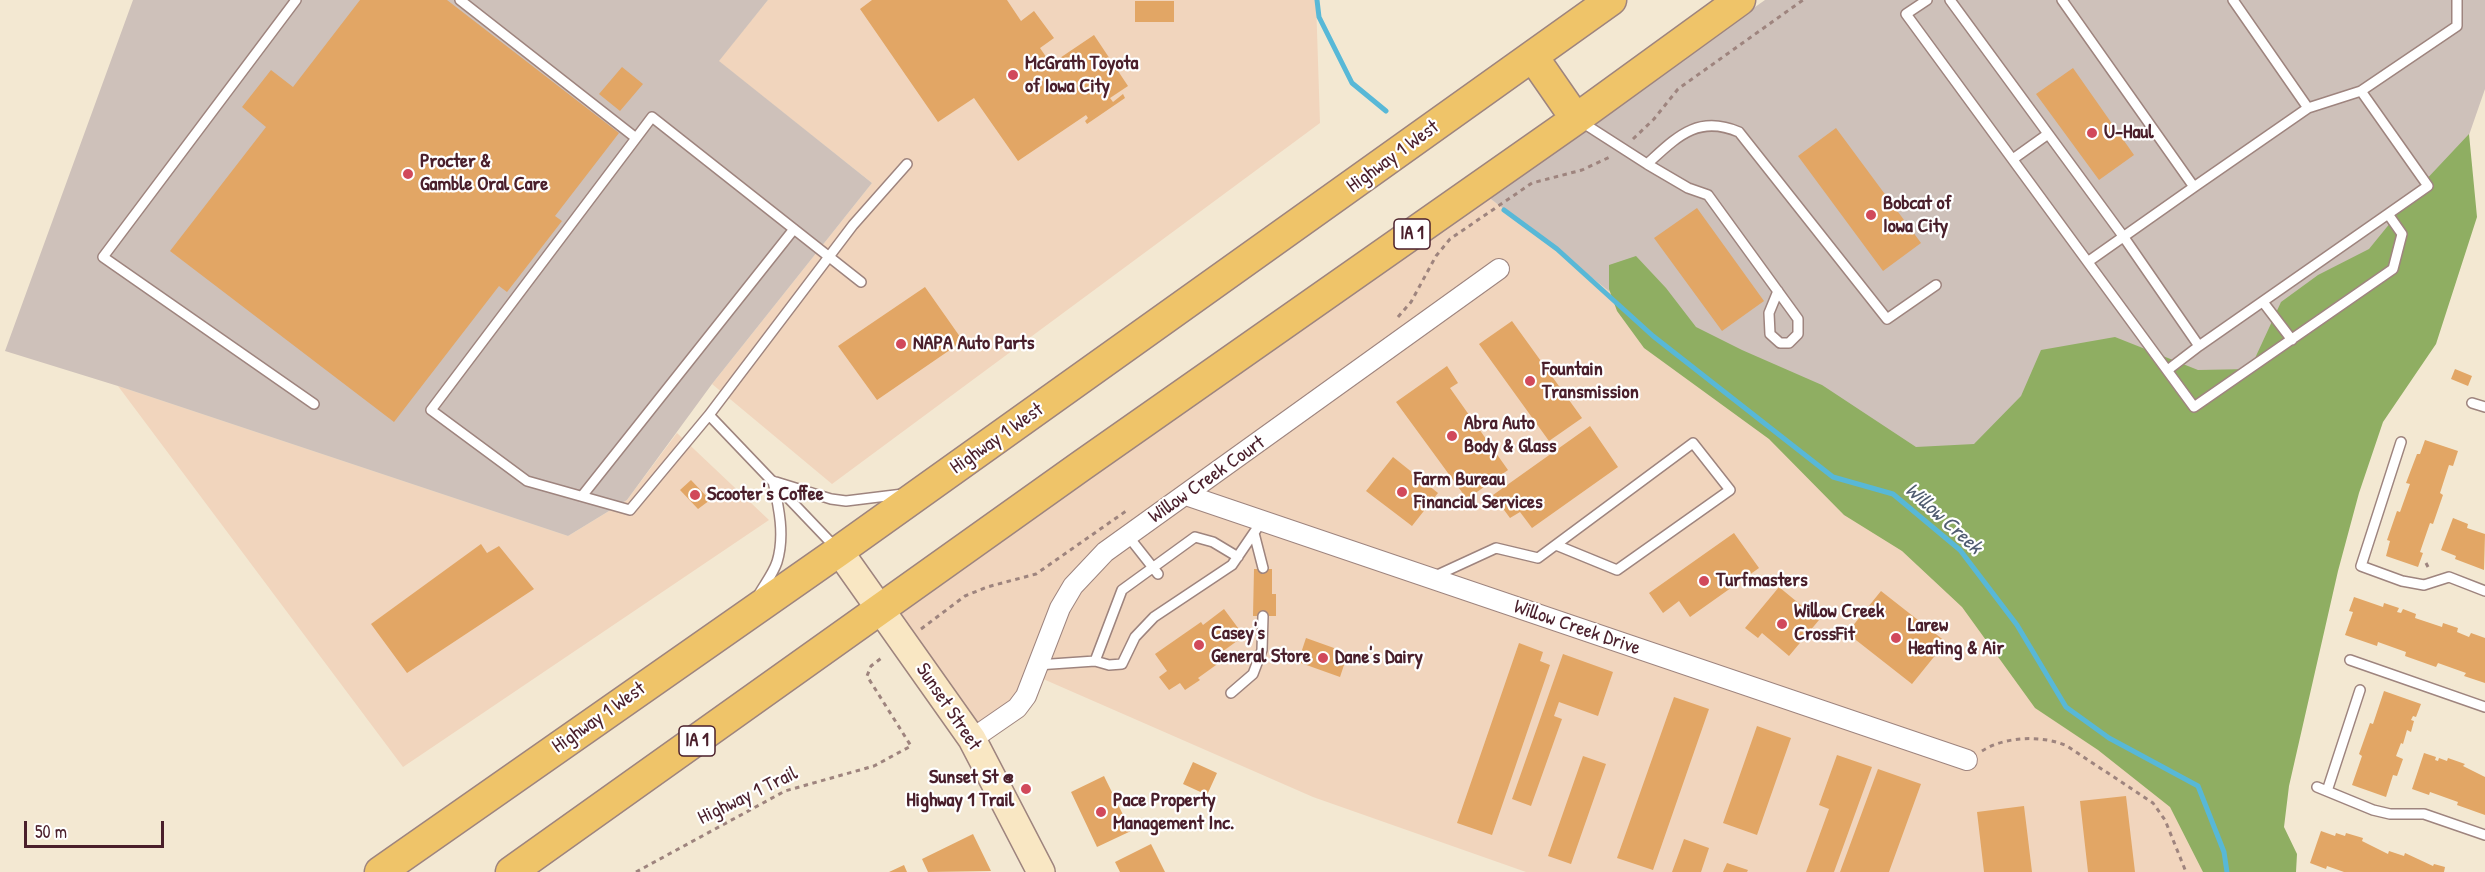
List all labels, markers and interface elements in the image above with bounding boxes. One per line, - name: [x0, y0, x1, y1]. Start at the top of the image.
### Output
- place label: McGrath Toyota of Iowa City: [1025, 52, 1138, 99]
- marker: McGrath Toyota of Iowa City: [1006, 68, 1020, 82]
- street label: Highway 1 West: [1342, 116, 1444, 198]
- place label: U-Haul: [2104, 121, 2154, 145]
- marker: U-Haul: [2085, 126, 2099, 140]
- place label: Procter & Gamble Oral Care: [420, 150, 548, 197]
- marker: Procter & Gamble Oral Care: [401, 167, 415, 181]
- place label: Bobcat of Iowa City: [1883, 192, 1952, 239]
- marker: Bobcat of Iowa City: [1864, 208, 1878, 222]
- road number: IA 1: [1394, 219, 1430, 249]
- place label: NAPA Auto Parts: [913, 332, 1034, 356]
- marker: NAPA Auto Parts: [894, 337, 908, 351]
- place label: Fountain Transmission: [1542, 358, 1639, 405]
- marker: Fountain Transmission: [1523, 374, 1537, 388]
- street label: Highway 1 West: [946, 398, 1048, 480]
- place label: Abra Auto Body & Glass: [1464, 412, 1556, 459]
- marker: Abra Auto Body & Glass: [1445, 429, 1459, 443]
- street label: Willow Creek Court: [1144, 431, 1270, 529]
- place label: Farm Bureau Financial Services: [1414, 468, 1543, 515]
- water label: Willow Creek: [1899, 478, 1987, 560]
- place label: Scooter's Coffee: [707, 483, 824, 507]
- marker: Farm Bureau Financial Services: [1395, 485, 1409, 499]
- marker: Scooter's Coffee: [688, 488, 702, 502]
- place label: Turfmasters: [1716, 569, 1808, 593]
- marker: Turfmasters: [1697, 574, 1711, 588]
- street label: Willow Creek Drive: [1510, 595, 1644, 661]
- place label: Willow Creek CrossFit: [1794, 600, 1884, 647]
- place label: Larew Heating & Air: [1908, 614, 2004, 661]
- marker: Willow Creek CrossFit: [1775, 617, 1789, 631]
- place label: Casey's General Store: [1211, 622, 1311, 669]
- marker: Larew Heating & Air: [1889, 631, 1903, 645]
- marker: Casey's General Store: [1192, 638, 1206, 652]
- place label: Dane's Dairy: [1335, 646, 1423, 670]
- marker: Dane's Dairy: [1316, 651, 1330, 665]
- street label: Sunset Street: [910, 659, 986, 755]
- street label: Highway 1 West: [548, 677, 650, 759]
- road number: IA 1: [679, 726, 715, 756]
- street label: Highway 1 Trail: [694, 762, 802, 830]
- place label: Sunset St @ Highway 1 Trail: [906, 766, 1014, 813]
- marker: Sunset St @ Highway 1 Trail: [1019, 782, 1033, 796]
- place label: Pace Property Management Inc.: [1113, 789, 1234, 836]
- marker: Pace Property Management Inc.: [1094, 805, 1108, 819]
- scale bar: [27, 809, 166, 847]
- text: 50 m: [35, 819, 67, 844]

